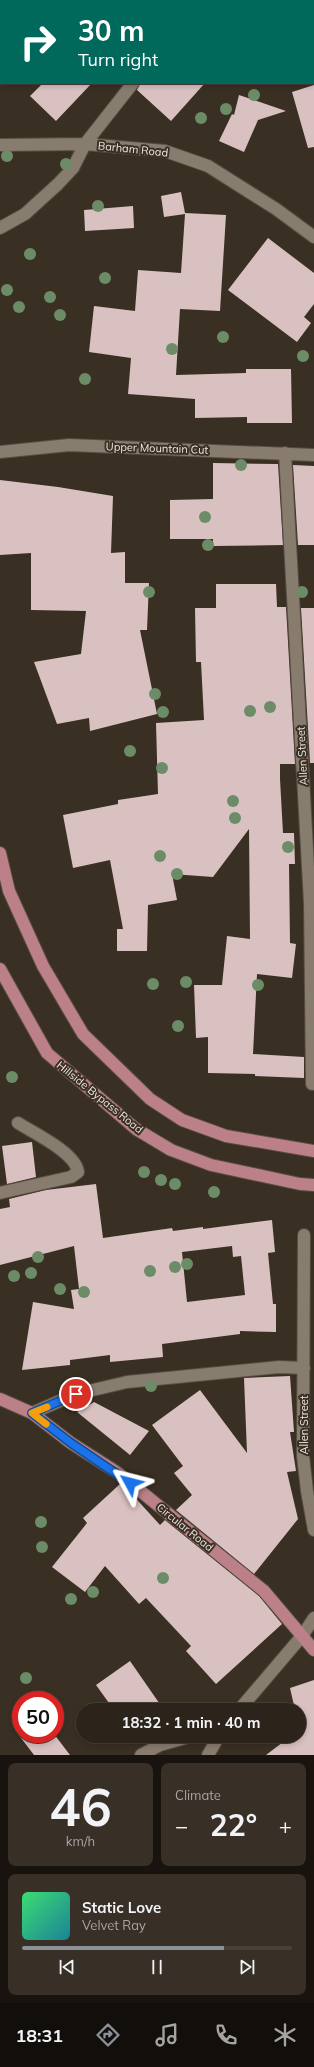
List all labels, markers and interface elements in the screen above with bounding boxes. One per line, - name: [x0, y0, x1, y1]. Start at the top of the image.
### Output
- text: 30 m: [78, 13, 144, 48]
- icon: right: [12, 16, 64, 68]
- text: Turn right: [78, 48, 158, 71]
- street label: Barham Road: [97, 138, 169, 160]
- street label: Upper Mountain Cut: [105, 439, 209, 457]
- street label: Allen Street: [293, 726, 311, 786]
- street label: Hillside Bypass Road: [54, 1058, 146, 1136]
- pin: [59, 1377, 93, 1411]
- icon: arrive: [65, 1383, 87, 1405]
- street label: Allen Street: [297, 1395, 311, 1455]
- position arrow: [109, 1462, 151, 1504]
- street label: Circular Road: [154, 1500, 216, 1554]
- speed limit sign: 50: [12, 1691, 64, 1743]
- text: 18:32 · 1 min · 40 m: [122, 1713, 260, 1732]
- text: 46: [49, 1774, 112, 1839]
- text: Climate: [175, 1787, 221, 1803]
- text: 22°: [210, 1806, 257, 1844]
- text: −: [175, 1812, 188, 1840]
- text: +: [279, 1812, 292, 1840]
- text: km/h: [66, 1833, 95, 1849]
- text: Static Love: [82, 1898, 161, 1917]
- text: Velvet Ray: [82, 1917, 146, 1933]
- icon: previous: [56, 1956, 78, 1978]
- icon: pause: [146, 1956, 168, 1978]
- icon: next: [236, 1956, 258, 1978]
- icon: directions: [94, 2021, 122, 2049]
- icon: music: [153, 2021, 181, 2049]
- icon: phone: [212, 2021, 240, 2049]
- icon: climate: [271, 2021, 299, 2049]
- text: 18:31: [15, 2024, 63, 2047]

